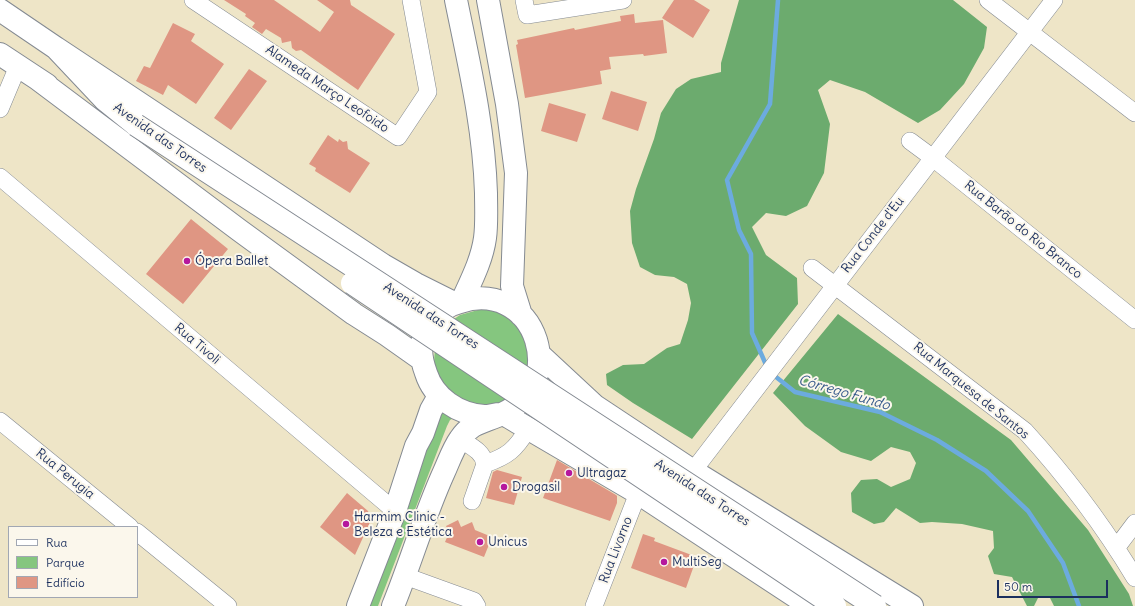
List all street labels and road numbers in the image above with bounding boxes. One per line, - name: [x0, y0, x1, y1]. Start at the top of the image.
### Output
- street label: Alameda Março Leofoido: [262, 42, 392, 136]
- street label: Avenida das Torres: [110, 100, 210, 176]
- street label: Rua Barão do Rio Branco: [961, 178, 1085, 282]
- street label: Rua Conde d'Eu: [838, 194, 908, 276]
- street label: Avenida das Torres: [380, 279, 482, 353]
- street label: Rua Tivoli: [171, 320, 223, 368]
- street label: Rua Marquesa de Santos: [910, 339, 1032, 443]
- street label: Rua Perugia: [33, 446, 97, 502]
- street label: Avenida das Torres: [651, 456, 753, 530]
- street label: Rua Livorno: [596, 515, 636, 585]

